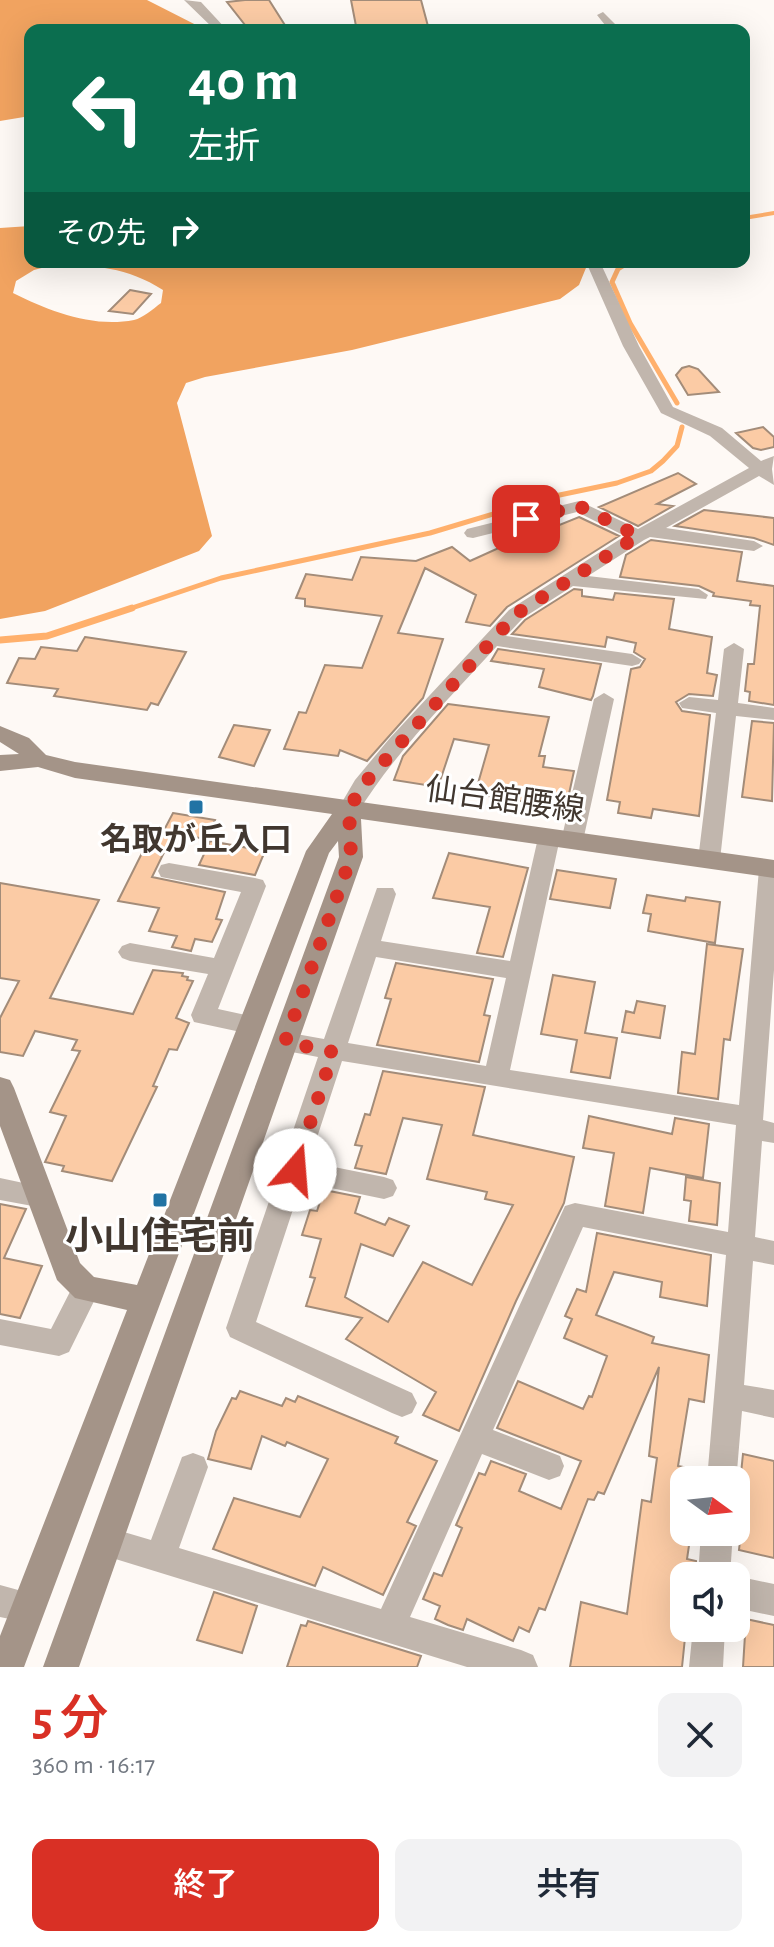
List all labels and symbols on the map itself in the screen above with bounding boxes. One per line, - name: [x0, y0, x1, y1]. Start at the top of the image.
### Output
- pin: [492, 485, 560, 553]
- street label: 仙台館腰線: [423, 771, 587, 827]
- marker: 名取が丘入口: [187, 798, 205, 816]
- place label: 名取が丘入口: [100, 822, 292, 856]
- position arrow: [253, 1128, 337, 1212]
- marker: 小山住宅前: [151, 1191, 169, 1209]
- place label: 小山住宅前: [65, 1216, 255, 1257]
- north arrow: [670, 1466, 750, 1546]

